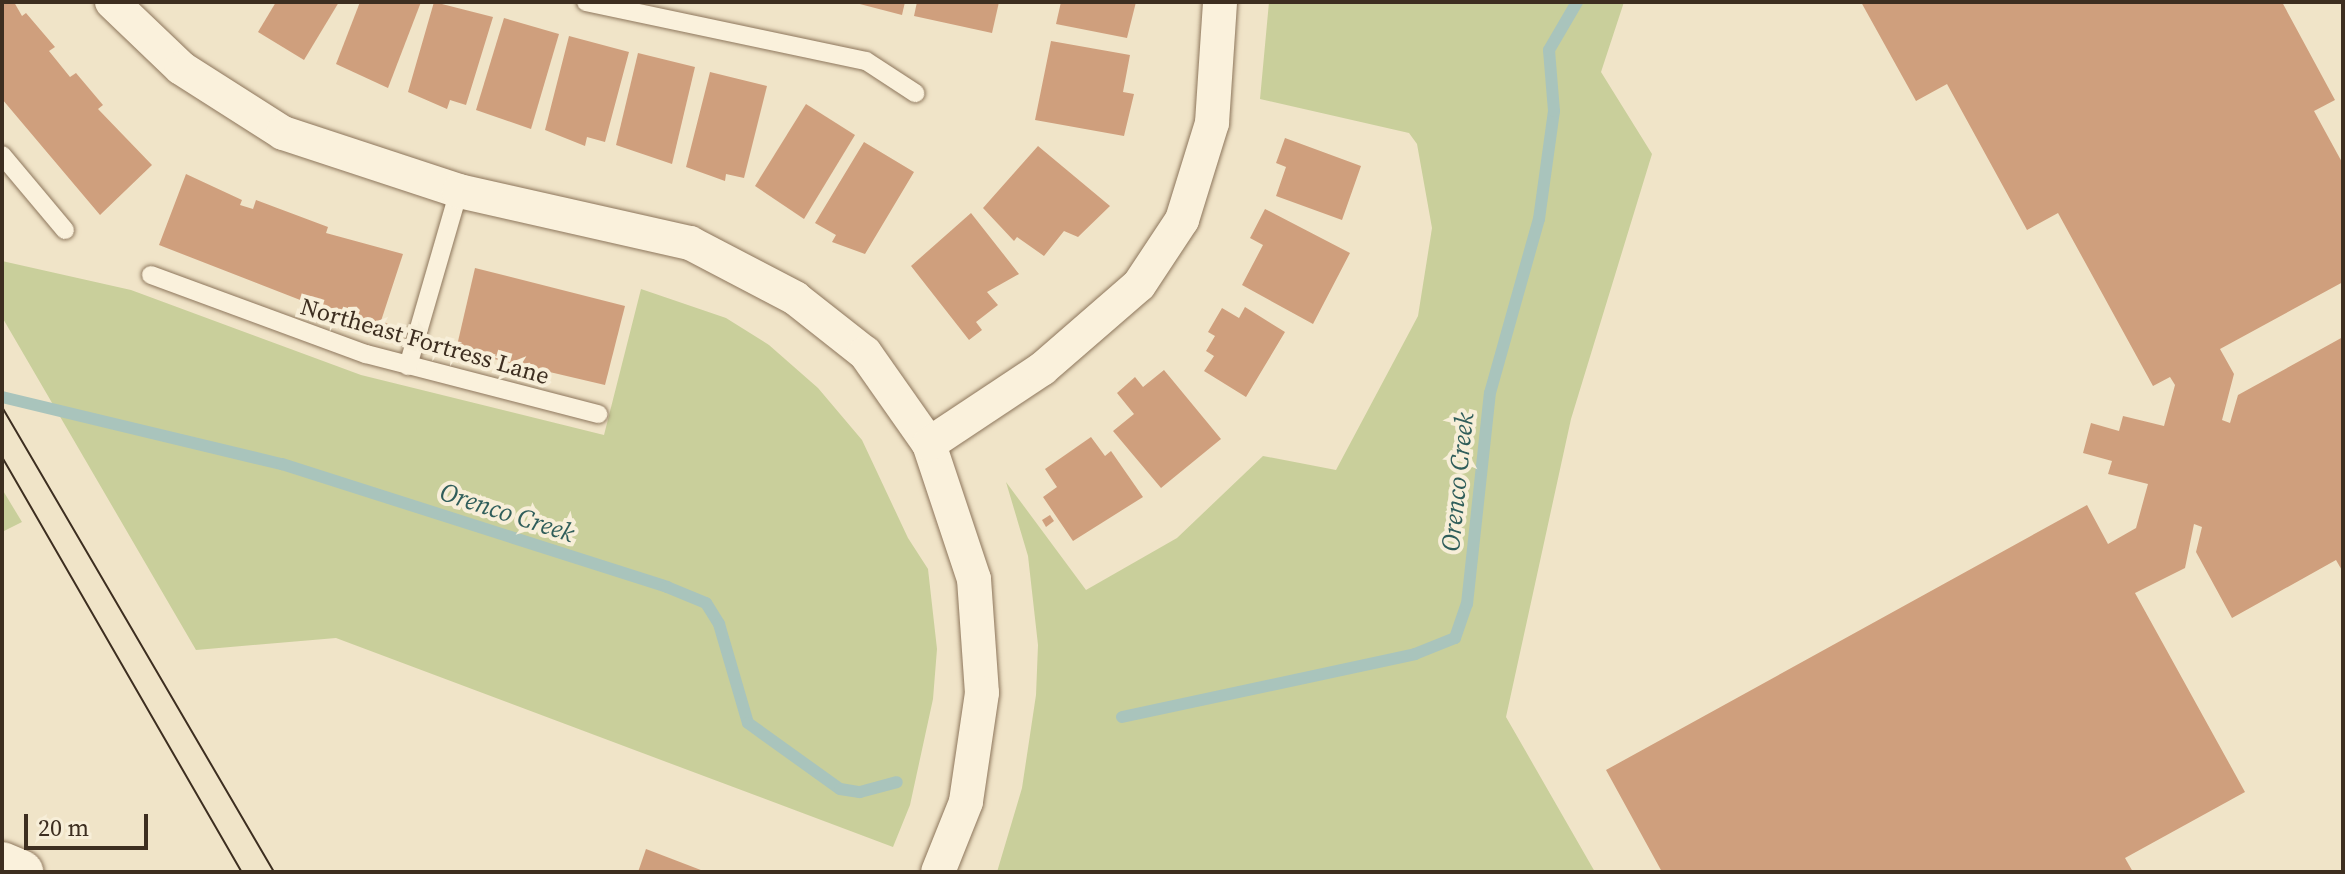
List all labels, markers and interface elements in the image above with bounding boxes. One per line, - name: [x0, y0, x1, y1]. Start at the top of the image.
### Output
- street label: Northeast Fortress Lane: [297, 292, 553, 390]
- water label: Orenco Creek: [1435, 411, 1481, 553]
- water label: Orenco Creek: [436, 477, 578, 549]
- scale bar: [28, 798, 152, 848]
- text: 20 m: [38, 811, 89, 844]

